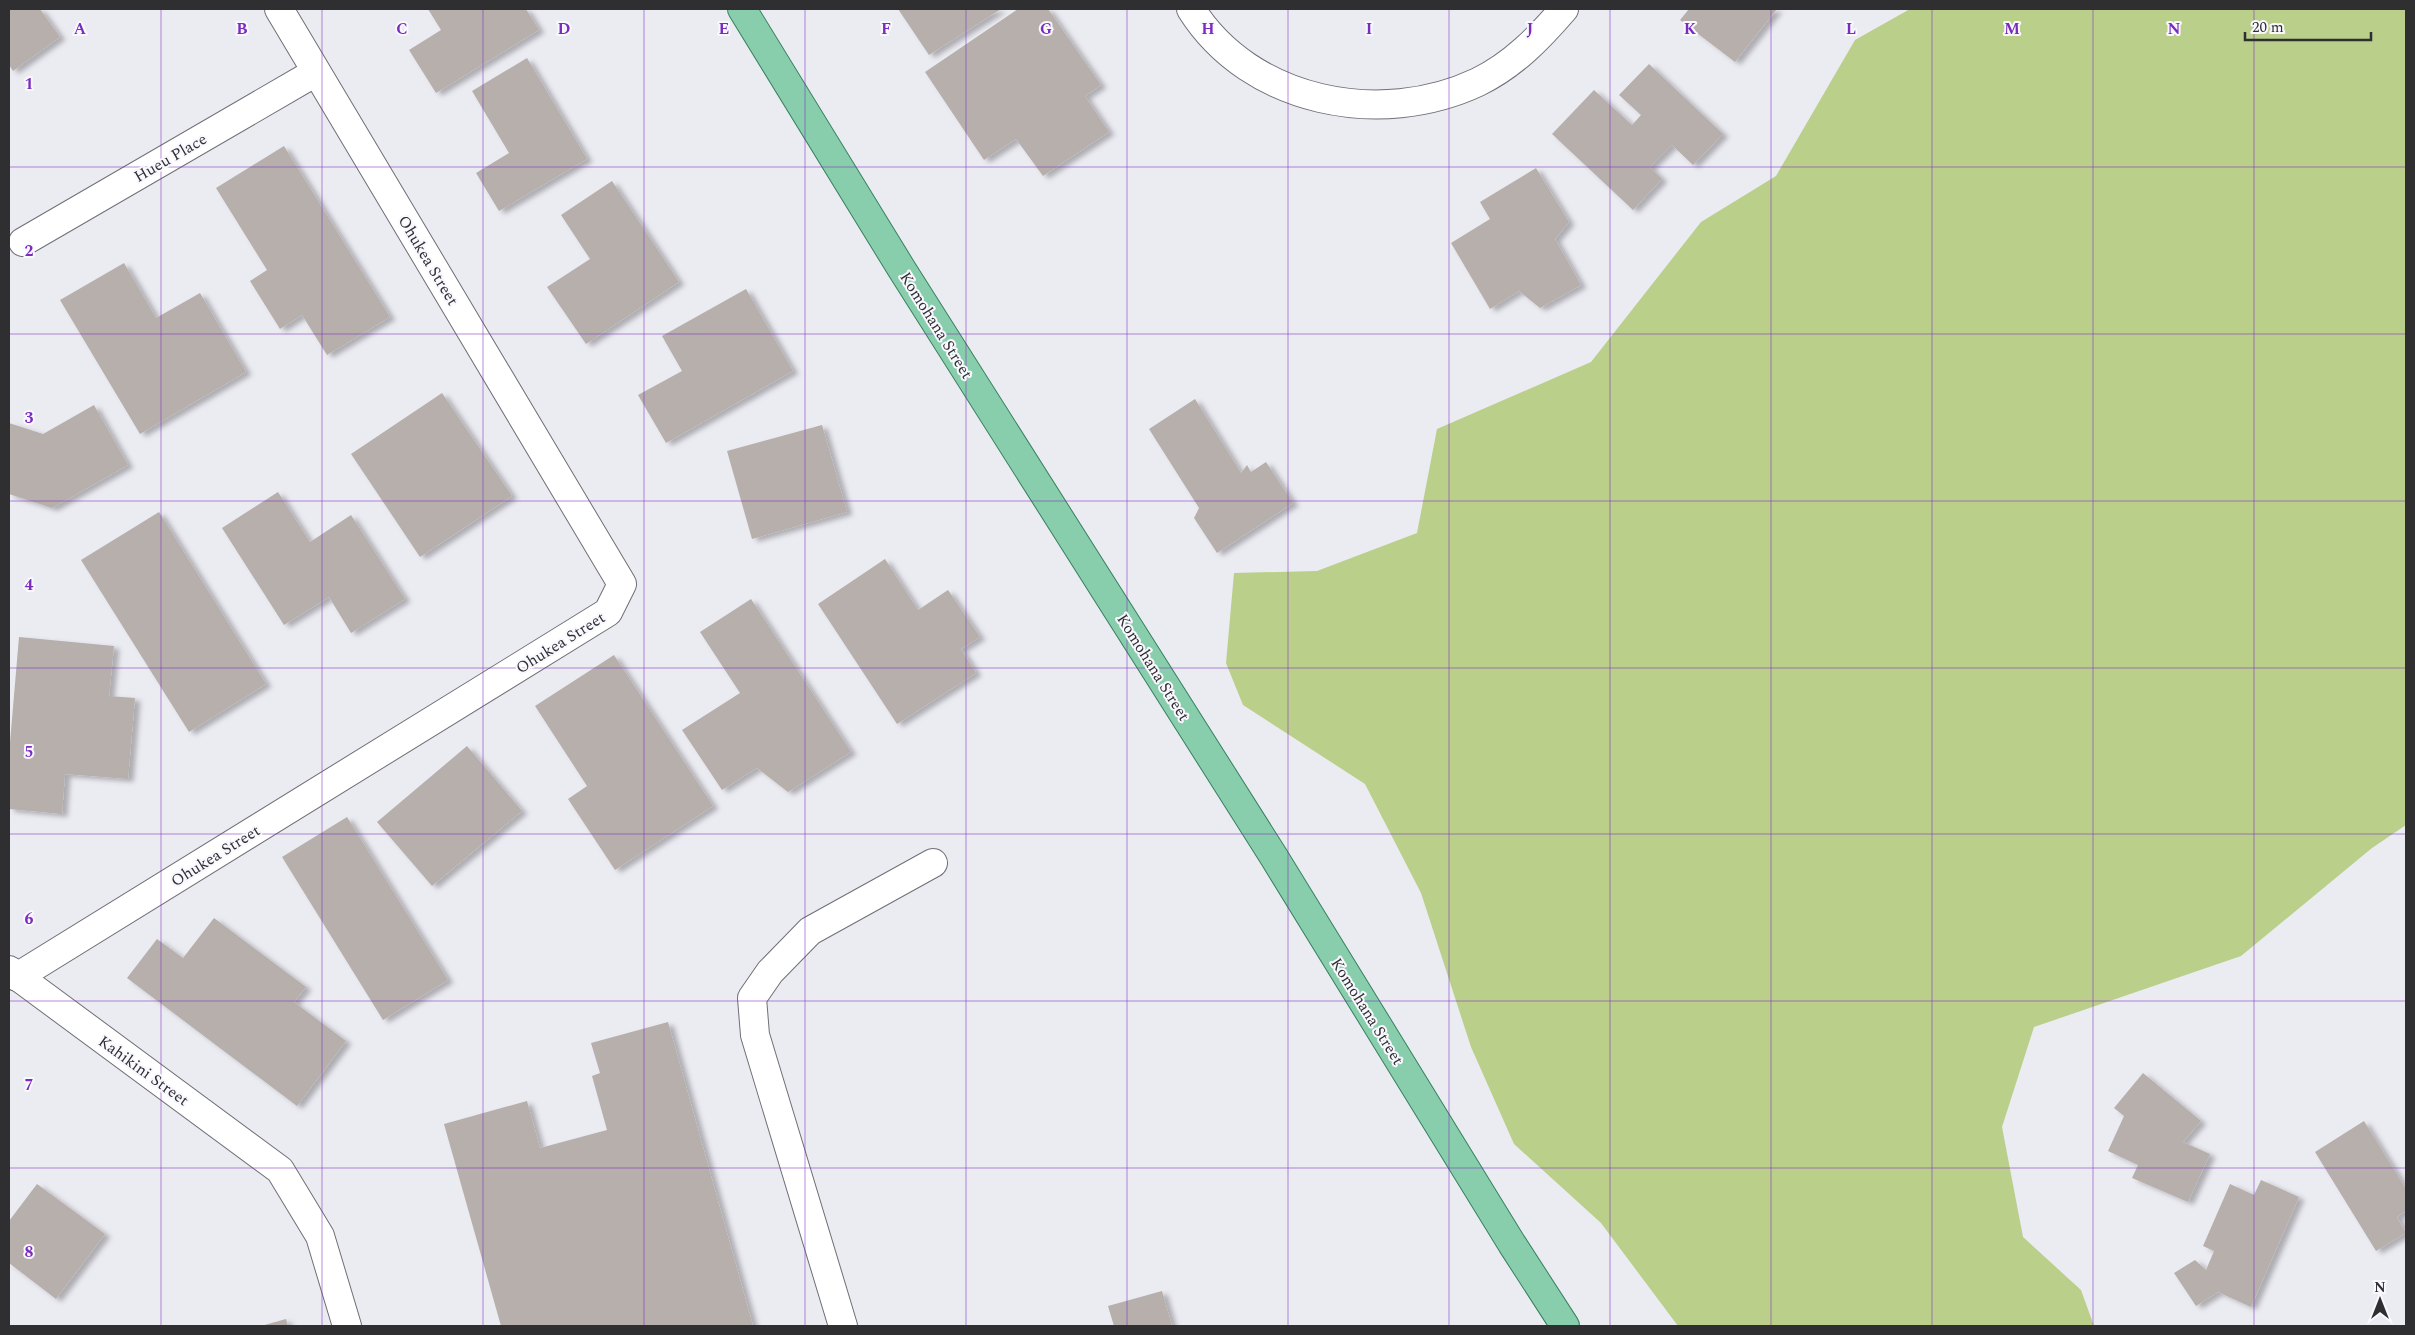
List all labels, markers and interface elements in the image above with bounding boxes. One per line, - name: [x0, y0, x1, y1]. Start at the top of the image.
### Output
- scale bar: [2245, 10, 2371, 42]
- text: 20 m: [2252, 16, 2284, 39]
- text: A: [74, 17, 87, 41]
- text: B: [236, 17, 248, 41]
- text: C: [396, 17, 408, 41]
- text: D: [558, 17, 571, 41]
- text: E: [719, 17, 729, 41]
- text: F: [881, 17, 891, 41]
- text: G: [1040, 17, 1052, 41]
- text: H: [1201, 17, 1215, 41]
- text: I: [1366, 17, 1372, 41]
- text: J: [1527, 17, 1534, 41]
- text: K: [1684, 17, 1697, 41]
- text: L: [1846, 17, 1856, 41]
- text: M: [2004, 17, 2020, 41]
- text: N: [2167, 17, 2181, 41]
- text: 1: [25, 72, 33, 96]
- street label: Hueu Place: [130, 127, 211, 188]
- street label: Ohukea Street: [392, 211, 465, 310]
- text: 2: [25, 239, 34, 263]
- street label: Komohana Street: [894, 267, 979, 384]
- text: 3: [25, 406, 34, 430]
- text: 4: [25, 573, 34, 597]
- street label: Ohukea Street: [511, 606, 610, 680]
- street label: Komohana Street: [1111, 609, 1196, 726]
- text: 5: [25, 740, 33, 764]
- street label: Ohukea Street: [166, 819, 265, 893]
- text: 6: [25, 907, 34, 931]
- street label: Komohana Street: [1325, 953, 1410, 1070]
- street label: Kahikini Street: [93, 1030, 194, 1112]
- text: 7: [25, 1073, 34, 1097]
- text: 8: [25, 1240, 34, 1264]
- north arrow: [2355, 1275, 2405, 1325]
- text: N: [2374, 1277, 2386, 1298]

